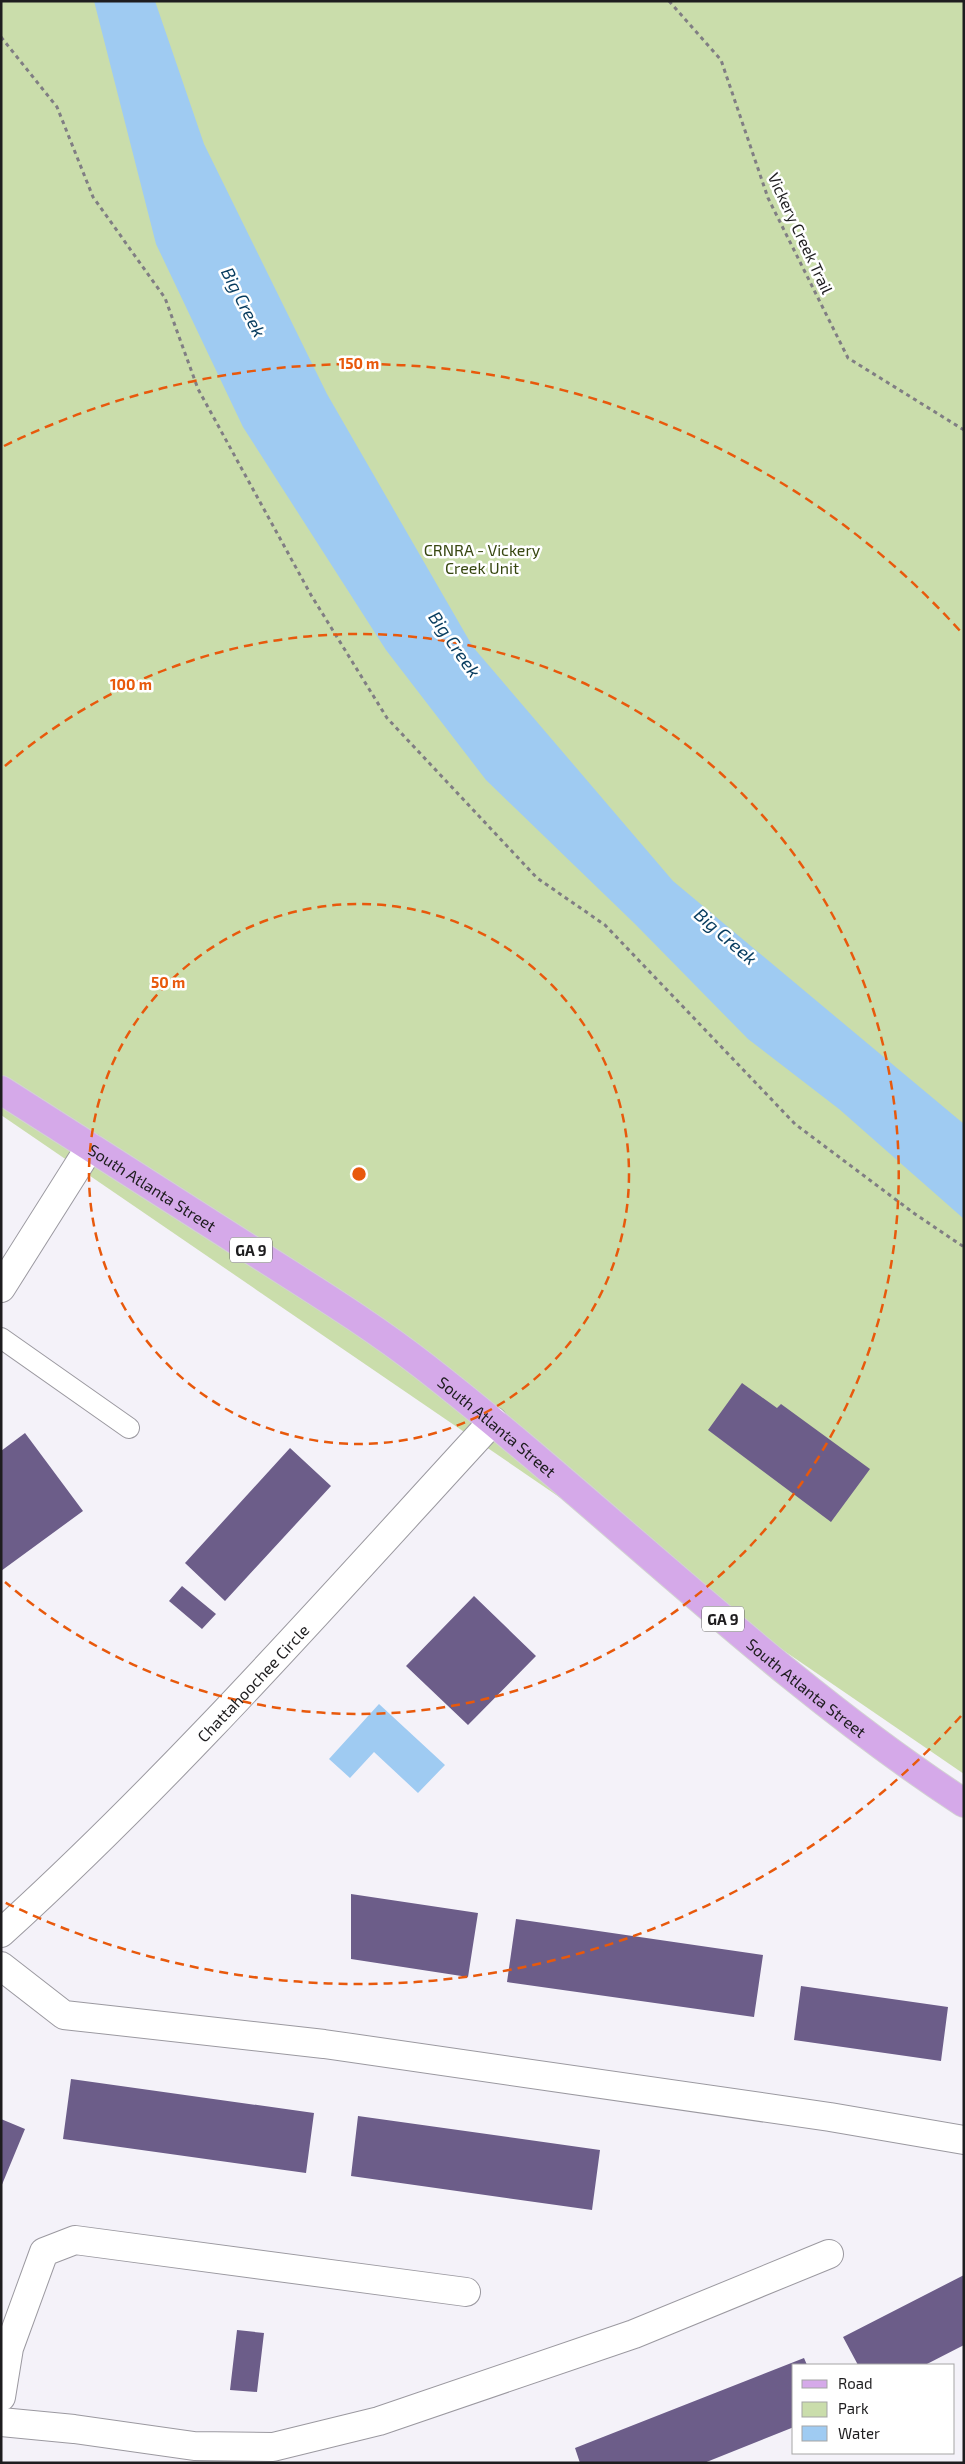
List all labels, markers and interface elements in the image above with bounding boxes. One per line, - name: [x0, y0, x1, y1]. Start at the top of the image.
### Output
- street label: Vickery Creek Trail: [765, 169, 838, 297]
- water label: Big Creek: [217, 263, 271, 341]
- text: 150 m: [339, 354, 379, 372]
- park label: CRNRA - Vickery Creek Unit: [424, 540, 541, 577]
- water label: Big Creek: [424, 607, 486, 681]
- text: 100 m: [110, 675, 152, 693]
- water label: Big Creek: [690, 903, 762, 969]
- text: 50 m: [151, 973, 185, 991]
- street label: South Atlanta Street: [85, 1139, 220, 1235]
- centre of rings: [350, 1165, 368, 1183]
- road number: GA 9: [230, 1238, 272, 1262]
- street label: South Atlanta Street: [435, 1372, 560, 1480]
- road number: GA 9: [702, 1606, 744, 1632]
- street label: Chattahoochee Circle: [193, 1620, 312, 1745]
- street label: South Atlanta Street: [743, 1634, 870, 1741]
- legend: [792, 2364, 955, 2454]
- text: Road: [838, 2374, 873, 2392]
- text: Park: [838, 2399, 869, 2417]
- text: Water: [838, 2424, 880, 2442]

